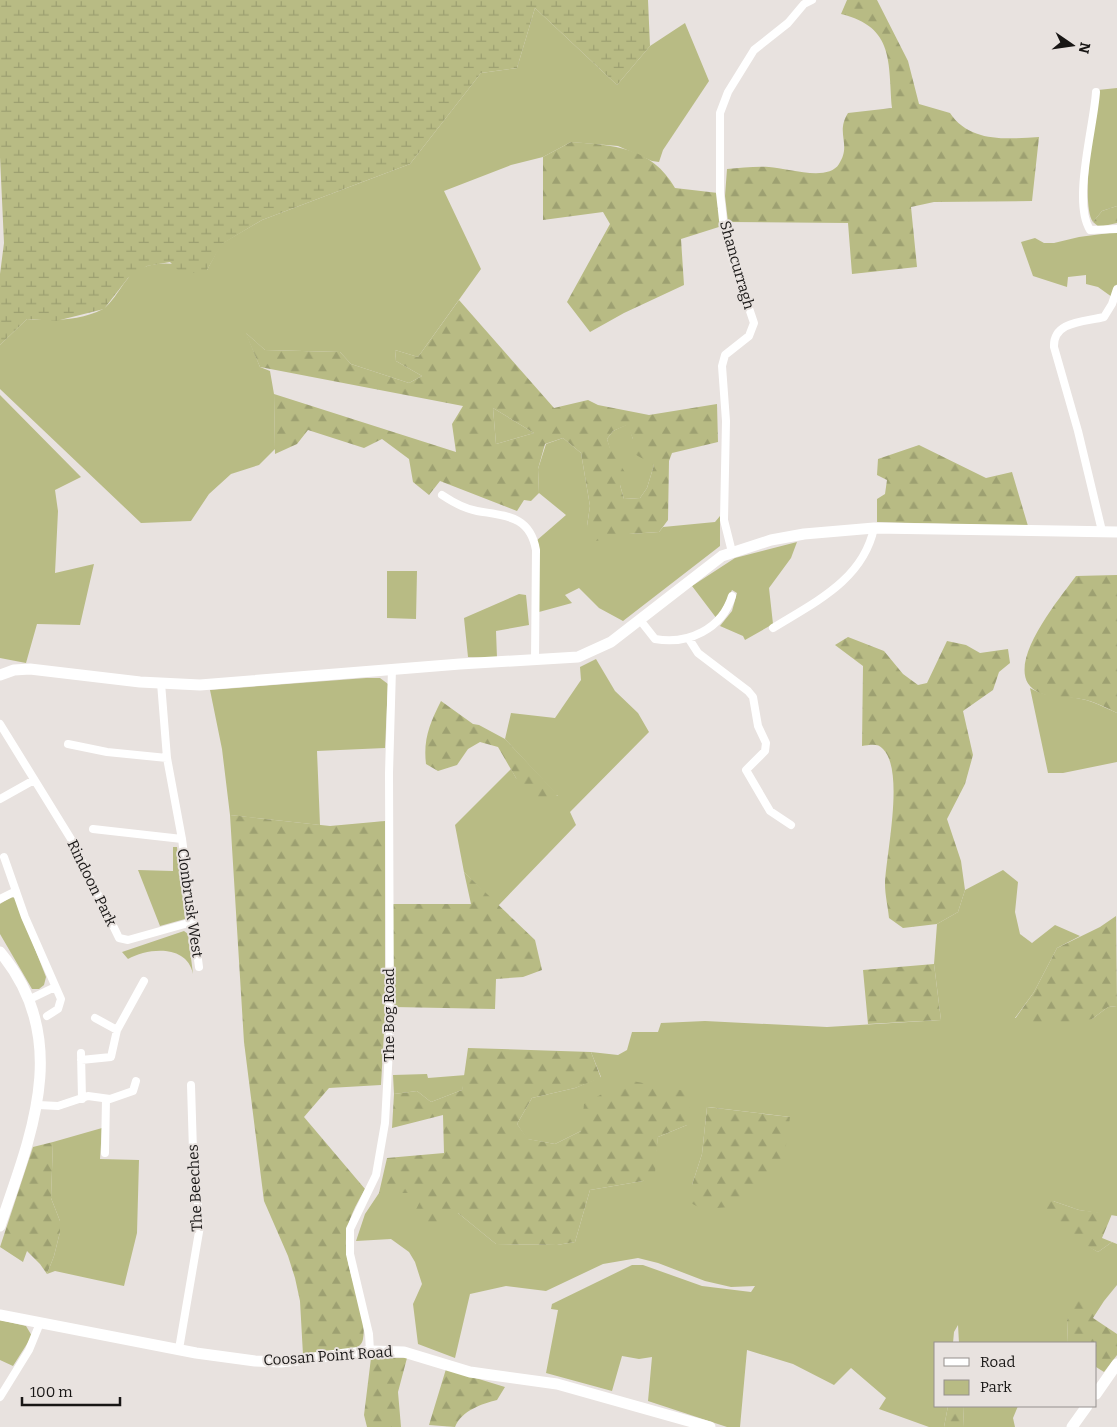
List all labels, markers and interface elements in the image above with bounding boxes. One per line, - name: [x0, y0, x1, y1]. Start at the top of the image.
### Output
- north arrow: [1047, 20, 1097, 70]
- text: N: [1075, 41, 1094, 55]
- street label: Shancurragh: [716, 219, 758, 312]
- street label: Rindoon Park: [63, 837, 121, 930]
- street label: Clonbrusk West: [173, 847, 207, 959]
- street label: The Bog Road: [380, 968, 398, 1062]
- street label: The Beeches: [184, 1144, 206, 1232]
- legend: [934, 1342, 1097, 1407]
- street label: Coosan Point Road: [263, 1343, 393, 1369]
- text: Road: [980, 1353, 1015, 1371]
- scale bar: [22, 1374, 120, 1406]
- text: Park: [980, 1378, 1012, 1396]
- text: 100 m: [30, 1383, 73, 1401]

